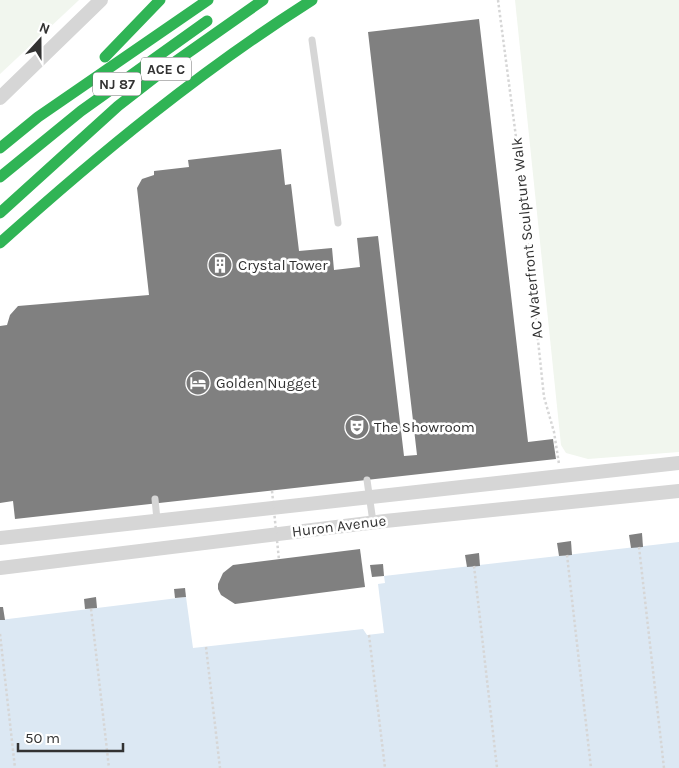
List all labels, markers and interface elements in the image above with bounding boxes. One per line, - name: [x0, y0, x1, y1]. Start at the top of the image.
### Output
- north arrow: [15, 15, 65, 65]
- text: N: [37, 19, 52, 38]
- road number: ACE C: [141, 58, 191, 80]
- road number: NJ 87: [93, 72, 141, 96]
- street label: AC Waterfront Sculpture Walk: [507, 136, 547, 340]
- building icon: Crystal Tower: [207, 252, 233, 278]
- place label: Crystal Tower: [238, 256, 328, 274]
- hotel icon: Golden Nugget: [185, 370, 211, 396]
- place label: Golden Nugget: [216, 374, 317, 392]
- theatre icon: The Showroom: [344, 414, 370, 440]
- place label: The Showroom: [374, 418, 475, 436]
- street label: Huron Avenue: [291, 511, 387, 541]
- scale bar: [18, 720, 122, 752]
- text: 50 m: [25, 729, 60, 747]

